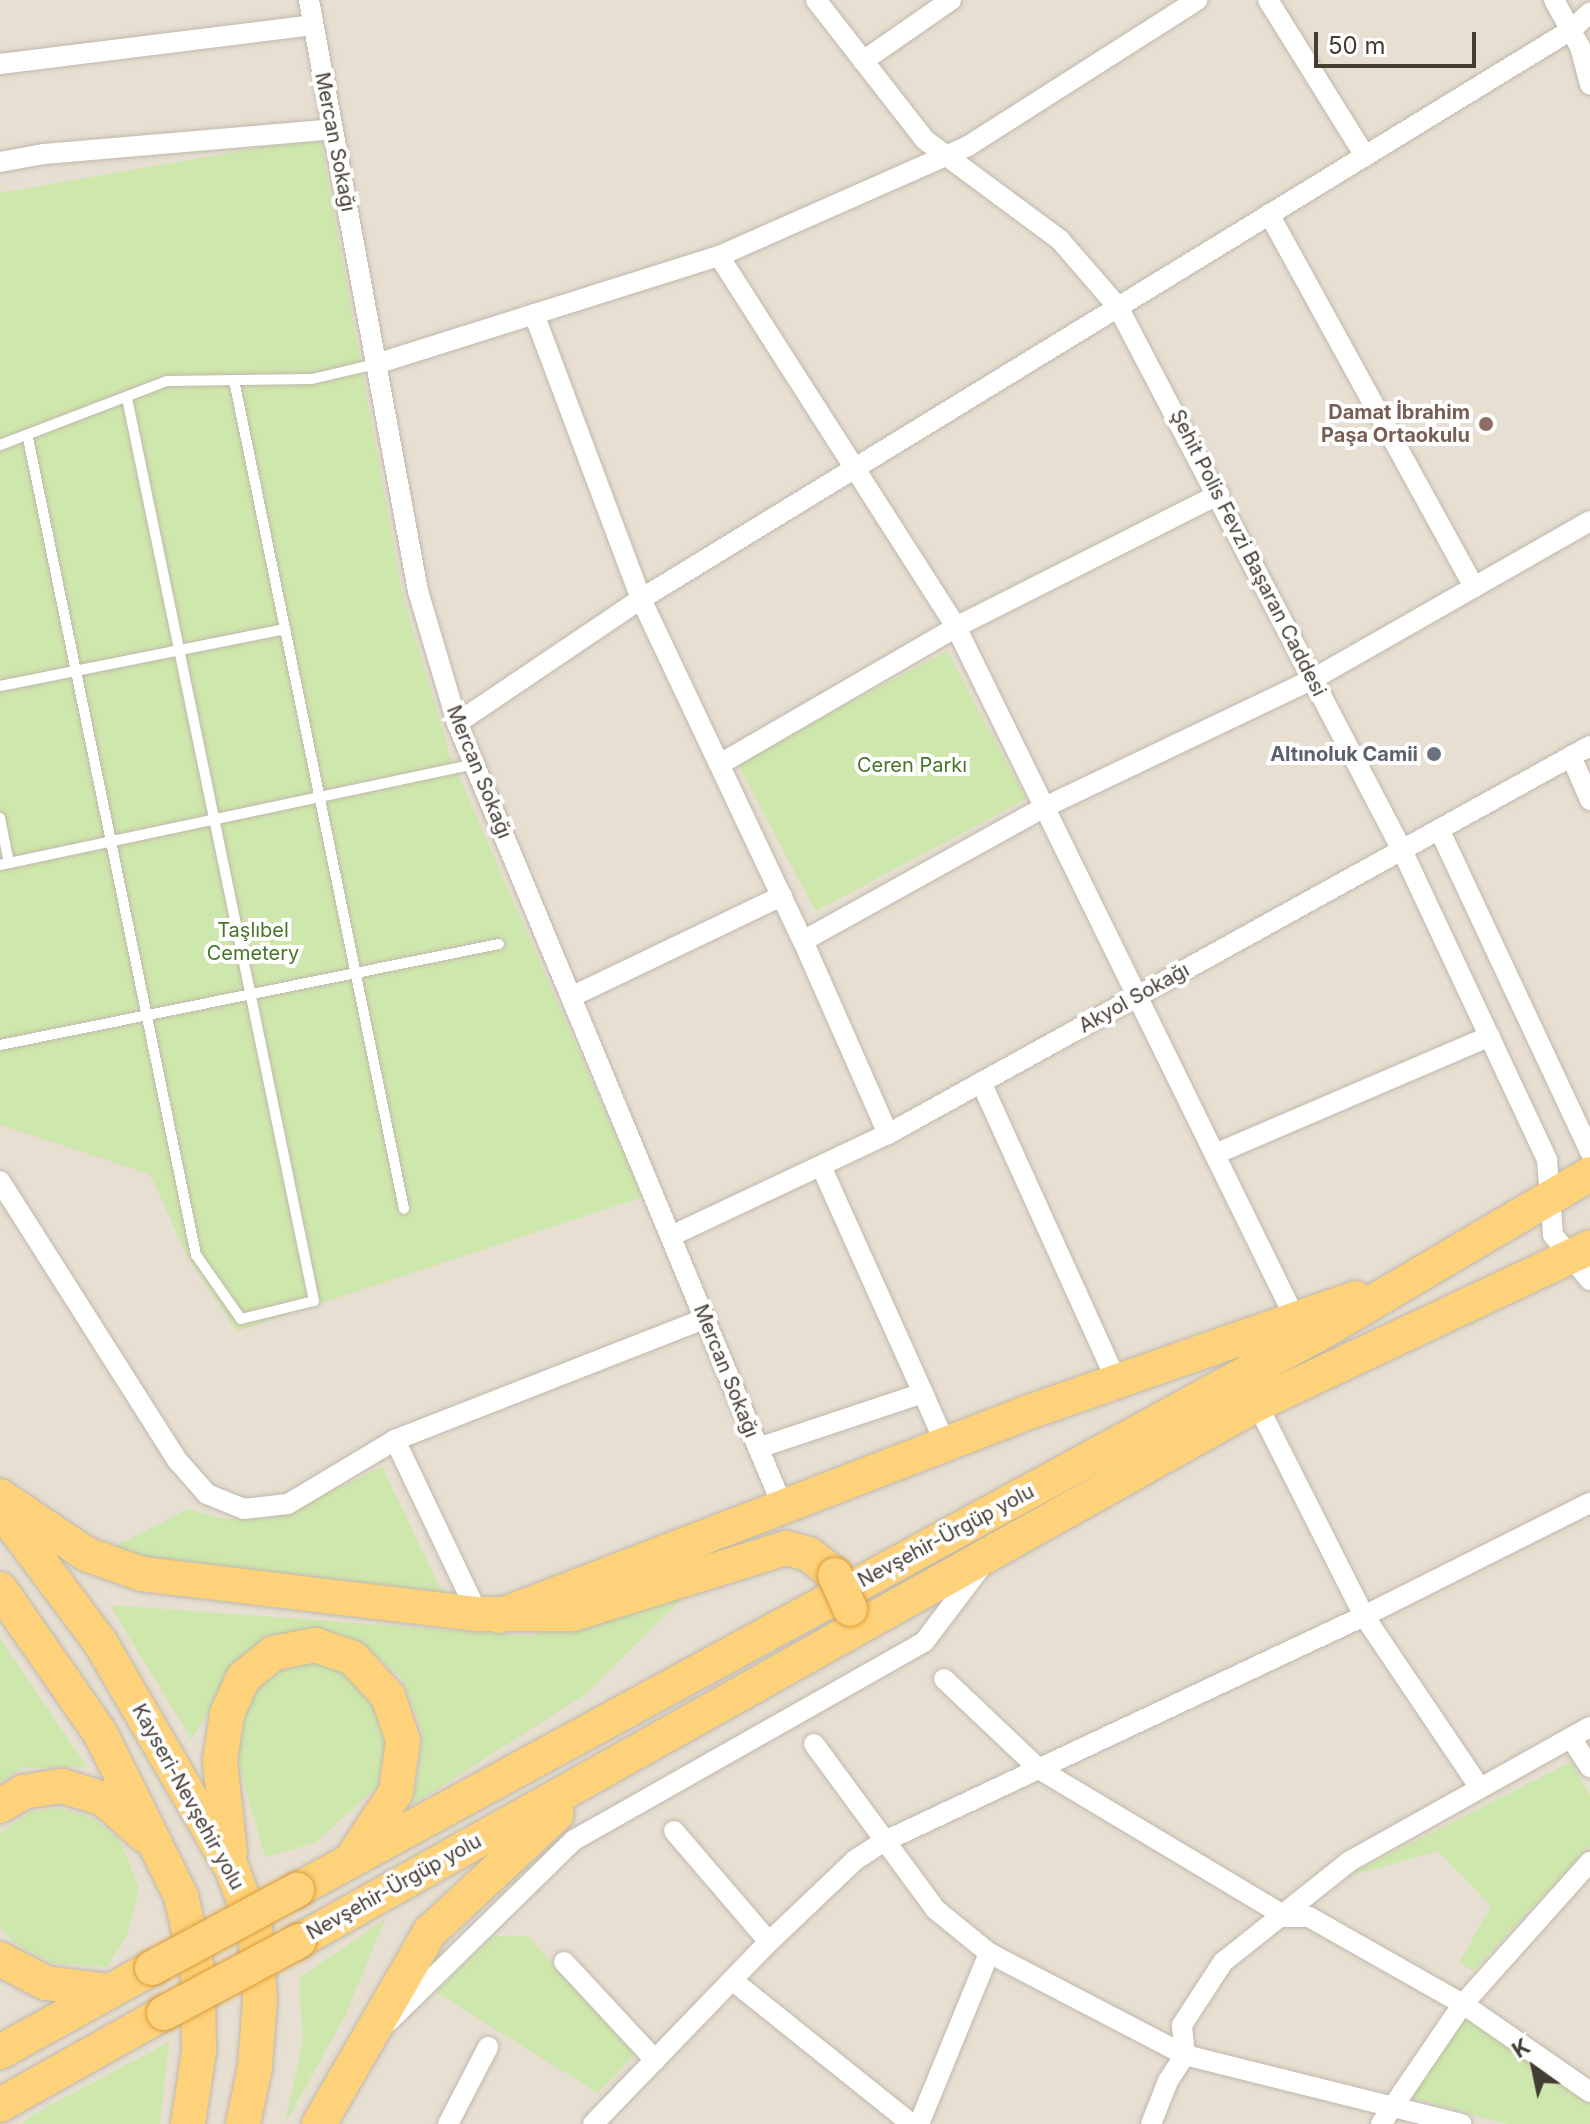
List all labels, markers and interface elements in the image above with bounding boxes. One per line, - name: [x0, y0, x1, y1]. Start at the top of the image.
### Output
- scale bar: [1318, 16, 1480, 66]
- text: 50 m: [1328, 31, 1386, 60]
- street label: Mercan Sokağı: [310, 70, 360, 214]
- place label: Damat İbrahim Paşa Ortaokulu: [1321, 400, 1470, 447]
- street label: Şehit Polis Fevzi Başaran Caddesi: [1165, 406, 1331, 700]
- marker: Damat İbrahim Paşa Ortaokulu: [1477, 415, 1495, 433]
- street label: Mercan Sokağı: [441, 702, 517, 842]
- place label: Altınoluk Camii: [1270, 742, 1418, 766]
- marker: Altınoluk Camii: [1425, 745, 1443, 763]
- park label: Ceren Parkı: [857, 753, 967, 777]
- park label: Taşlıbel Cemetery: [207, 918, 299, 965]
- street label: Akyol Sokağı: [1075, 958, 1193, 1038]
- street label: Mercan Sokağı: [688, 1301, 764, 1441]
- street label: Nevşehir-Ürgüp yolu: [854, 1479, 1038, 1593]
- street label: Kayseri-Nevşehir yolu: [127, 1700, 249, 1894]
- street label: Nevşehir-Ürgüp yolu: [302, 1829, 486, 1945]
- north arrow: [1494, 2028, 1574, 2108]
- text: K: [1507, 2033, 1535, 2063]

